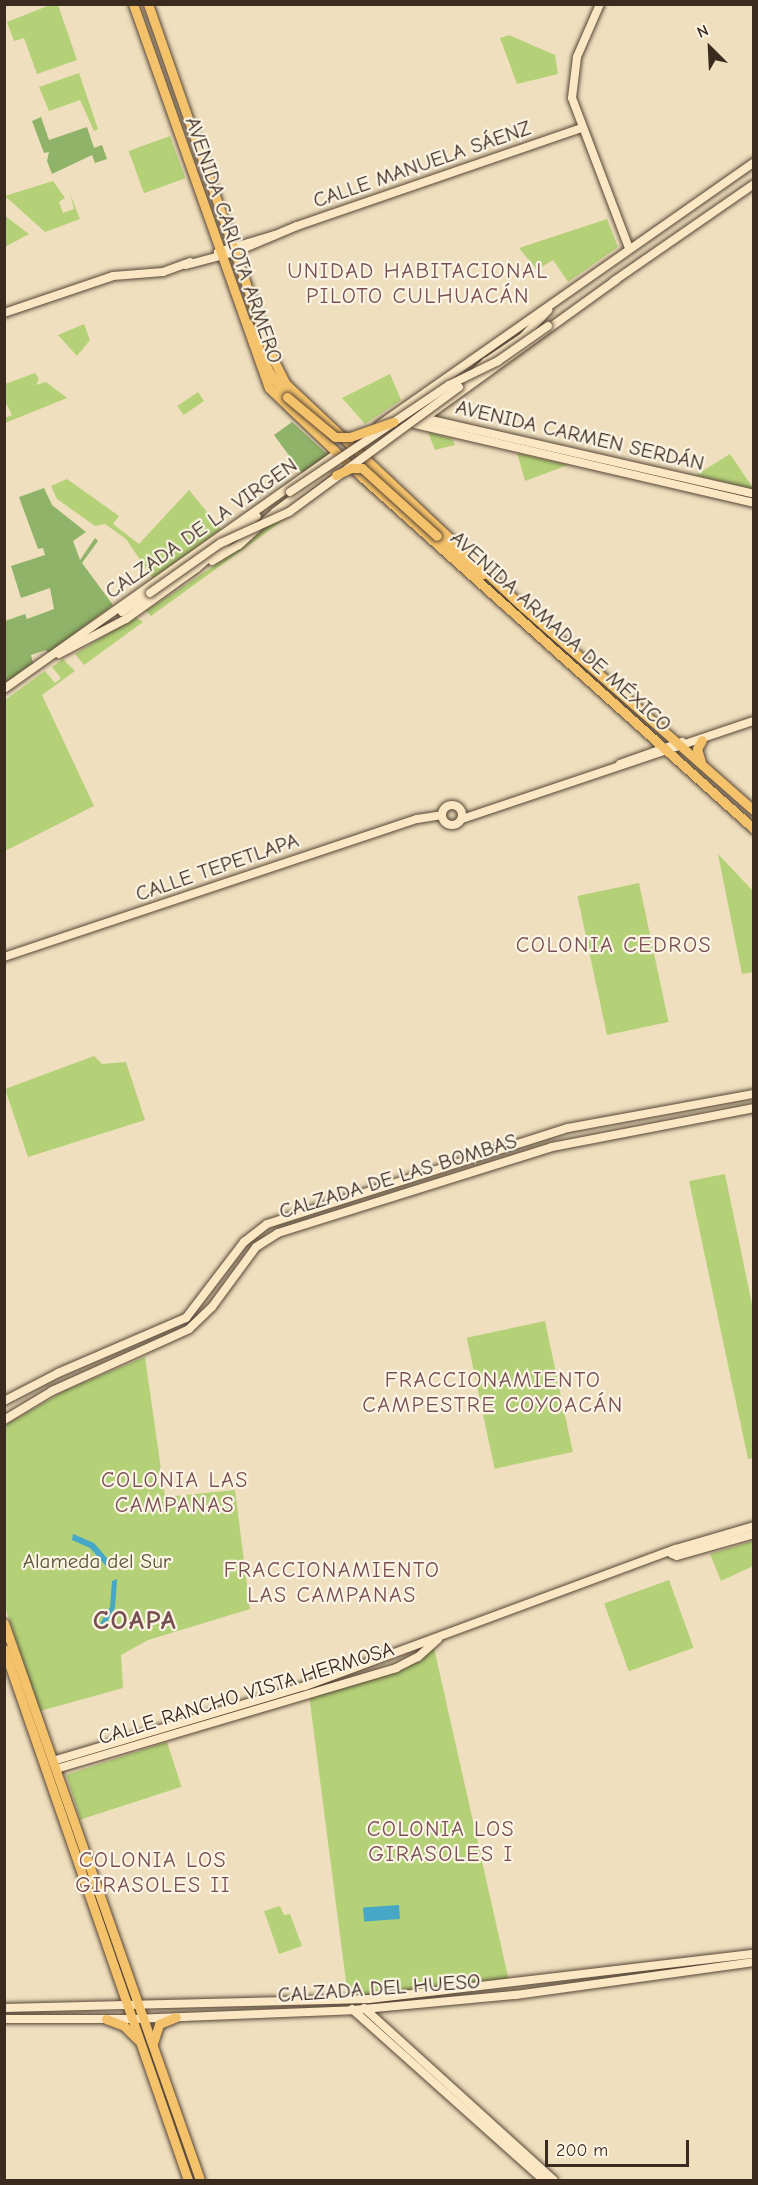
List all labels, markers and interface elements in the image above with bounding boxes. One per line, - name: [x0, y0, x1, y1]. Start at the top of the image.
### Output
- north arrow: [680, 18, 740, 78]
- text: N: [694, 21, 711, 42]
- street label: AVENIDA CARLOTA ARMERO: [180, 113, 288, 367]
- street label: CALLE MANUELA SÁENZ: [310, 115, 534, 213]
- district label: UNIDAD HABITACIONAL PILOTO CULHUACÁN: [287, 258, 549, 310]
- street label: AVENIDA CARMEN SERDÁN: [453, 394, 707, 476]
- street label: CALZADA DE LA VIRGEN: [100, 452, 302, 604]
- street label: AVENIDA ARMADA DE MÉXICO: [446, 525, 676, 737]
- street label: CALLE TEPETLAPA: [132, 827, 302, 907]
- district label: COLONIA CEDROS: [516, 933, 712, 959]
- street label: CALZADA DE LAS BOMBAS: [276, 1128, 520, 1224]
- district label: FRACCIONAMIENTO CAMPESTRE COYOACÁN: [362, 1367, 624, 1418]
- district label: COLONIA LAS CAMPANAS: [101, 1467, 249, 1518]
- park label: Alameda del Sur: [23, 1548, 171, 1574]
- district label: FRACCIONAMIENTO LAS CAMPANAS: [224, 1557, 440, 1609]
- district label: COAPA: [93, 1605, 177, 1637]
- street label: CALLE RANCHO VISTA HERMOSA: [95, 1636, 397, 1750]
- district label: COLONIA LOS GIRASOLES I: [367, 1816, 515, 1868]
- district label: COLONIA LOS GIRASOLES II: [75, 1847, 231, 1898]
- street label: CALZADA DEL HUESO: [277, 1968, 481, 2008]
- scale bar: [548, 2128, 692, 2166]
- text: 200 m: [556, 2140, 608, 2161]

